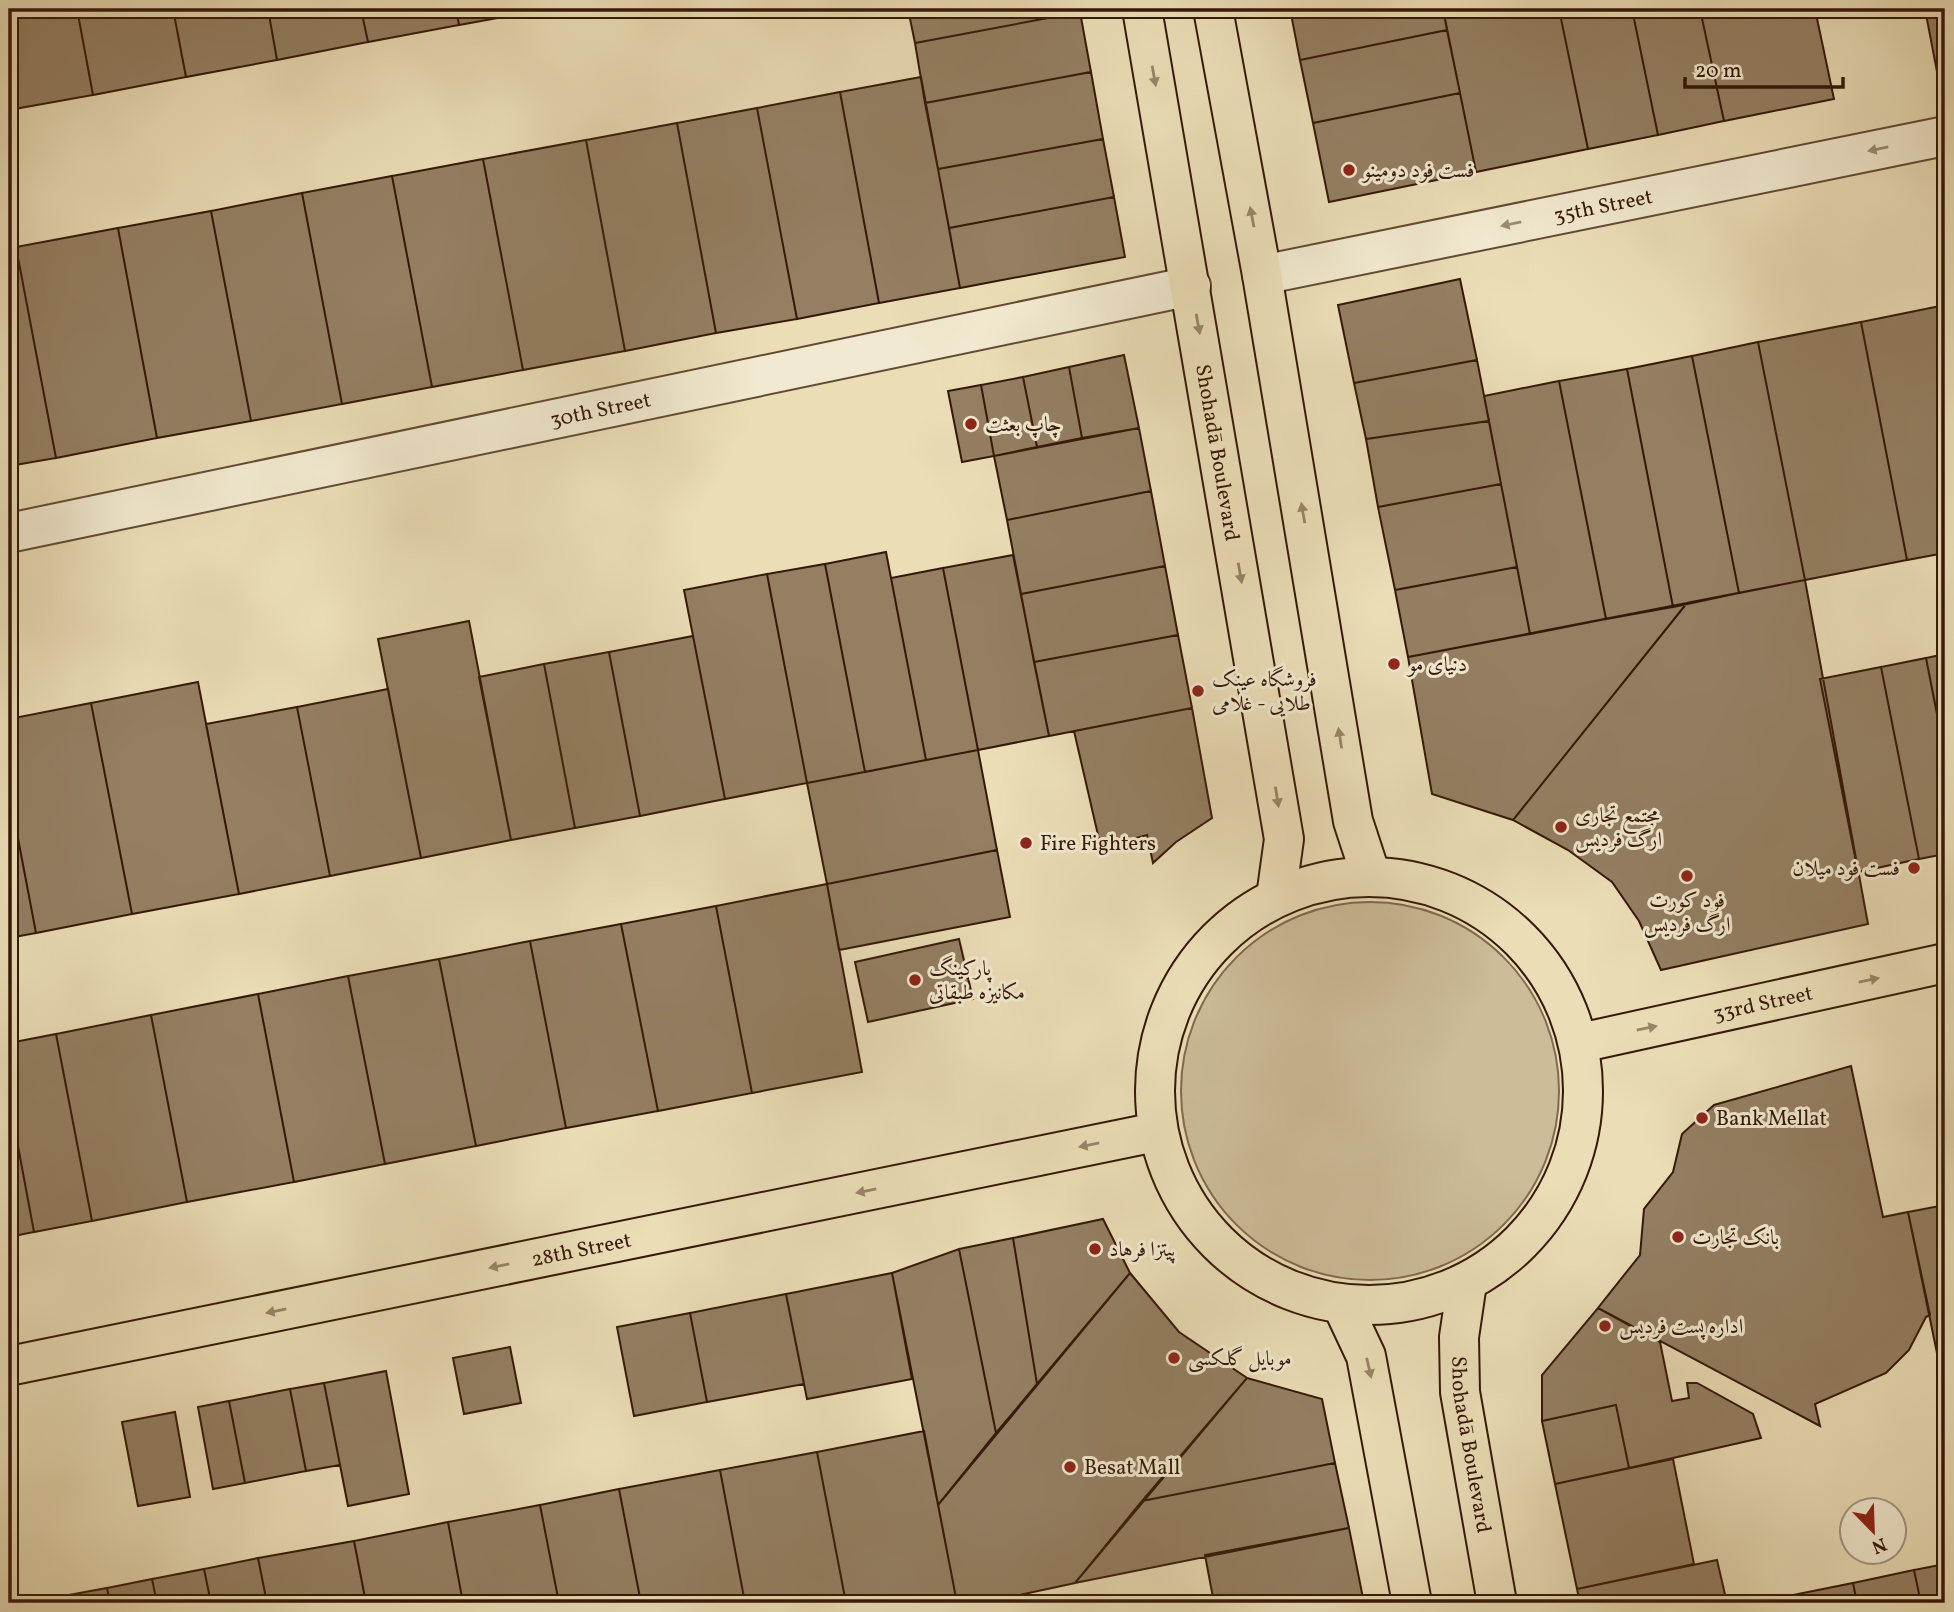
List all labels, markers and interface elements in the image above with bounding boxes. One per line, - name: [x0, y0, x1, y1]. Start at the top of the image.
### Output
- scale bar: [1685, 46, 1842, 90]
- text: 20 m: [1695, 57, 1741, 86]
- one-way arrow: [1149, 65, 1160, 87]
- one-way arrow: [1867, 144, 1889, 155]
- place label: فست فود دومینو: [1361, 157, 1474, 186]
- marker: فست فود دومینو: [1341, 162, 1357, 178]
- street label: 35th Street: [1551, 183, 1655, 231]
- one-way arrow: [1246, 206, 1257, 228]
- one-way arrow: [1500, 219, 1522, 230]
- one-way arrow: [1192, 313, 1203, 335]
- street label: Shohadā Boulevard: [1187, 362, 1246, 543]
- street label: 30th Street: [548, 386, 654, 436]
- place label: چاپ بعثت: [985, 411, 1062, 440]
- marker: چاپ بعثت: [963, 416, 979, 432]
- one-way arrow: [1297, 502, 1308, 524]
- one-way arrow: [1235, 562, 1246, 584]
- place label: دنیای مو: [1406, 651, 1467, 680]
- marker: دنیای مو: [1386, 656, 1402, 672]
- place label: فروشگاه عینک طلایی - غلامی: [1212, 666, 1317, 719]
- marker: فروشگاه عینک طلایی - غلامی: [1190, 683, 1206, 699]
- one-way arrow: [1334, 727, 1345, 749]
- one-way arrow: [1272, 786, 1283, 808]
- place label: مجتمع تجاری ارگ فردیس: [1575, 802, 1662, 855]
- marker: مجتمع تجاری ارگ فردیس: [1553, 819, 1569, 835]
- place label: Fire Fighters: [1040, 830, 1156, 859]
- marker: Fire Fighters: [1018, 835, 1034, 851]
- place label: فست فود میلان: [1792, 855, 1900, 884]
- marker: فست فود میلان: [1906, 860, 1922, 876]
- marker: فود کورت ارگ فردیس: [1679, 868, 1695, 884]
- place label: فود کورت ارگ فردیس: [1644, 887, 1730, 940]
- place label: پارکینگ مکانیزه طبقاتی: [929, 955, 1025, 1008]
- marker: پارکینگ مکانیزه طبقاتی: [907, 972, 923, 988]
- one-way arrow: [1858, 974, 1880, 985]
- street label: 33rd Street: [1710, 979, 1816, 1029]
- one-way arrow: [1636, 1023, 1658, 1034]
- place label: Bank Mellat: [1716, 1105, 1827, 1134]
- marker: Bank Mellat: [1694, 1110, 1710, 1126]
- one-way arrow: [1078, 1140, 1100, 1151]
- one-way arrow: [855, 1185, 877, 1196]
- place label: بانک تجارت: [1692, 1224, 1779, 1253]
- street label: 28th Street: [529, 1226, 634, 1275]
- marker: بانک تجارت: [1670, 1229, 1686, 1245]
- place label: پیتزا فرهاد: [1109, 1236, 1176, 1265]
- marker: پیتزا فرهاد: [1087, 1241, 1103, 1257]
- one-way arrow: [488, 1260, 510, 1271]
- one-way arrow: [265, 1306, 287, 1317]
- place label: اداره پست فردیس: [1619, 1313, 1743, 1342]
- marker: اداره پست فردیس: [1597, 1318, 1613, 1334]
- place label: موبایل گلکسی: [1188, 1345, 1292, 1374]
- marker: موبایل گلکسی: [1166, 1350, 1182, 1366]
- street label: Shohadā Boulevard: [1443, 1356, 1497, 1536]
- one-way arrow: [1364, 1357, 1375, 1379]
- place label: Besat Mall: [1084, 1454, 1180, 1483]
- marker: Besat Mall: [1062, 1459, 1078, 1475]
- north arrow: [1839, 1496, 1909, 1566]
- text: N: [1867, 1530, 1890, 1560]

